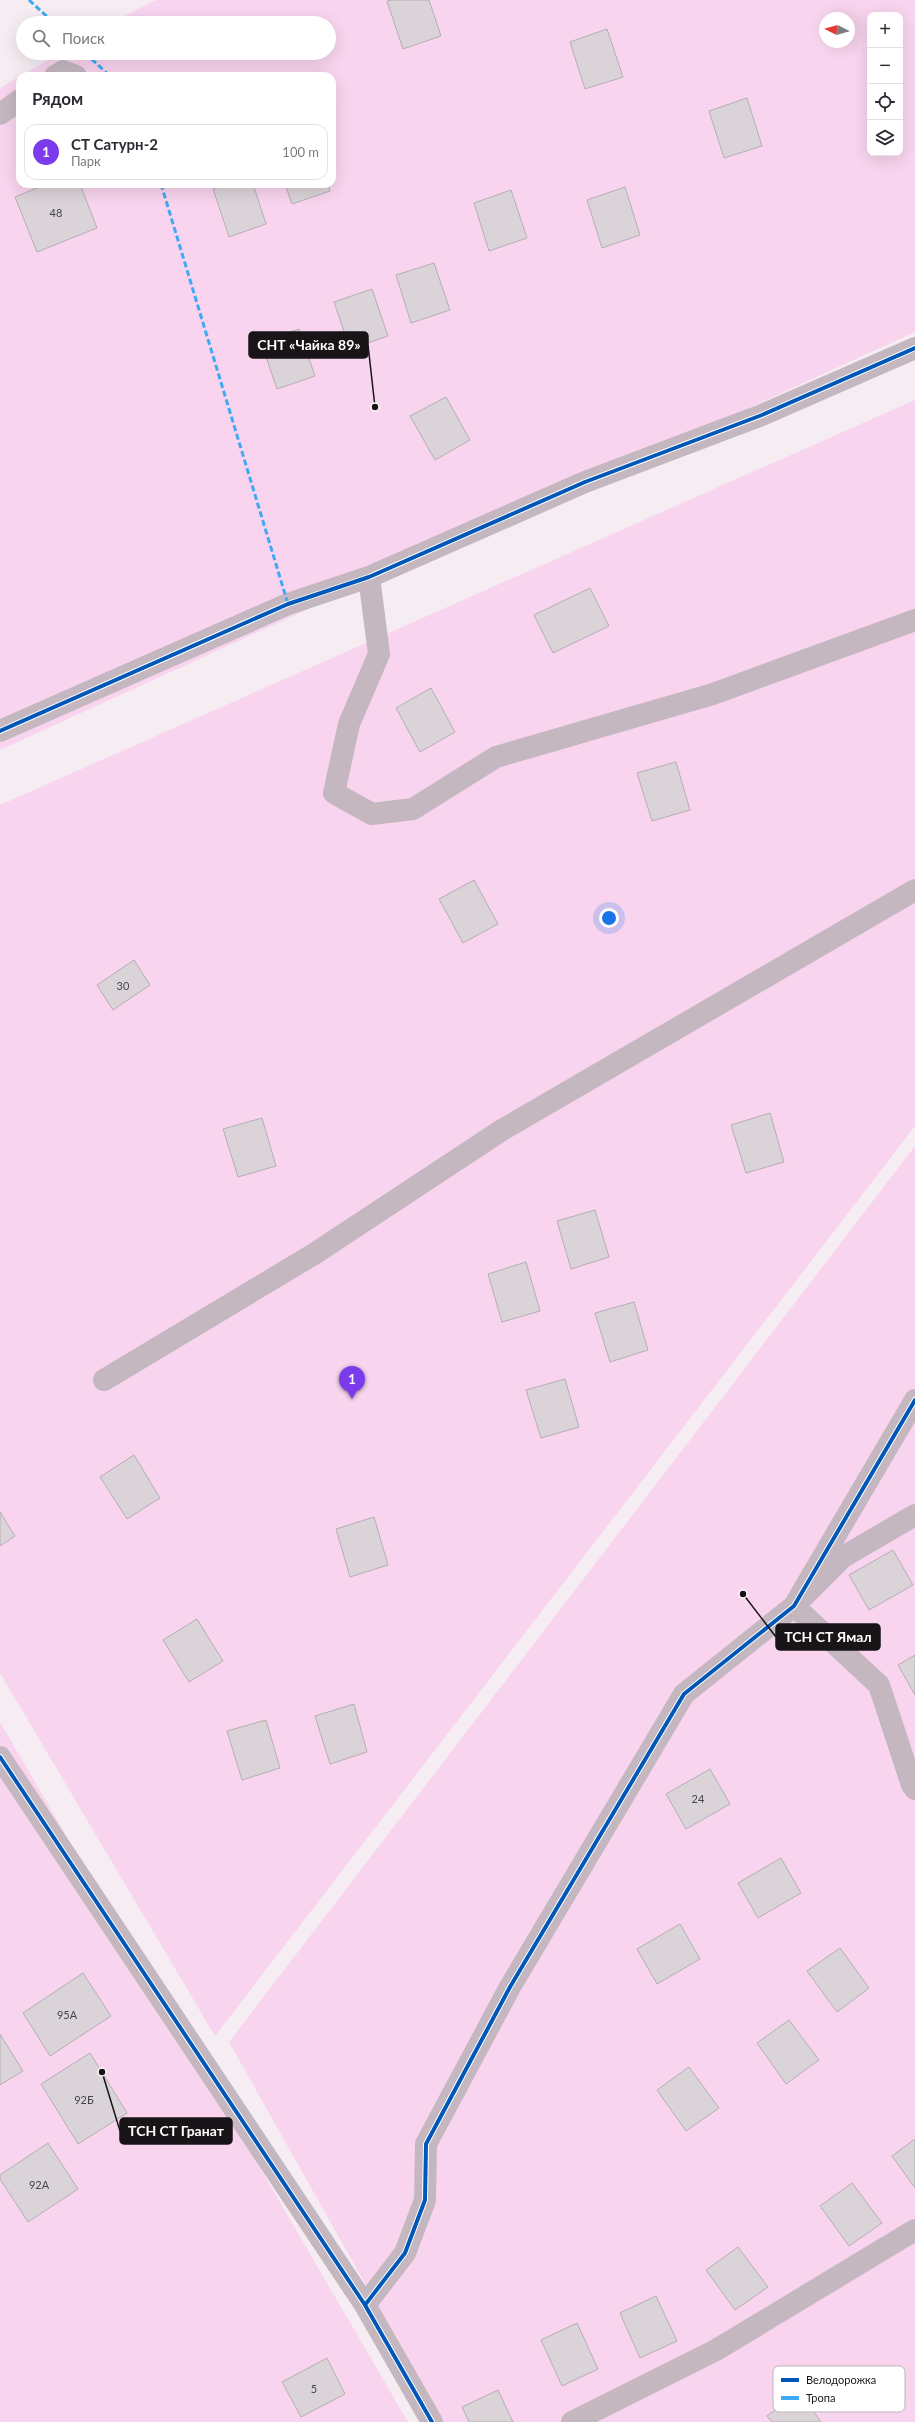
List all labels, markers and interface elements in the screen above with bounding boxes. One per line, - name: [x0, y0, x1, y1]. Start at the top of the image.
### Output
- north arrow: [819, 12, 855, 48]
- map controls: [867, 12, 903, 156]
- button: +: [867, 12, 903, 48]
- search box: [16, 16, 336, 60]
- icon: search: [30, 27, 52, 49]
- text: Поиск: [62, 29, 105, 47]
- button: −: [867, 48, 903, 84]
- button: locate: [867, 84, 903, 120]
- text: Рядом: [32, 88, 83, 109]
- button: layers: [867, 120, 903, 156]
- text: СТ Сатурн-2: [71, 135, 158, 153]
- text: 1: [42, 144, 50, 160]
- text: 100 m: [282, 144, 319, 160]
- text: Парк: [71, 153, 101, 169]
- house number: 48: [50, 206, 62, 219]
- callout: СНТ «Чайка 89»: [249, 332, 368, 358]
- text: СНТ «Чайка 89»: [257, 336, 361, 353]
- your location: [599, 908, 619, 928]
- house number: 30: [117, 979, 130, 992]
- pin: 1: [339, 1366, 365, 1399]
- callout: ТСН СТ Ямал: [776, 1624, 880, 1650]
- text: ТСН СТ Ямал: [784, 1628, 872, 1645]
- house number: 24: [692, 1792, 705, 1805]
- house number: 95А: [57, 2008, 78, 2021]
- house number: 92Б: [74, 2093, 94, 2106]
- callout: ТСН СТ Гранат: [120, 2118, 232, 2144]
- text: ТСН СТ Гранат: [128, 2122, 225, 2139]
- house number: 92А: [29, 2178, 50, 2191]
- legend: [773, 2366, 905, 2412]
- text: Велодорожка: [806, 2373, 876, 2386]
- house number: 5: [311, 2382, 317, 2395]
- text: Тропа: [806, 2391, 835, 2404]

